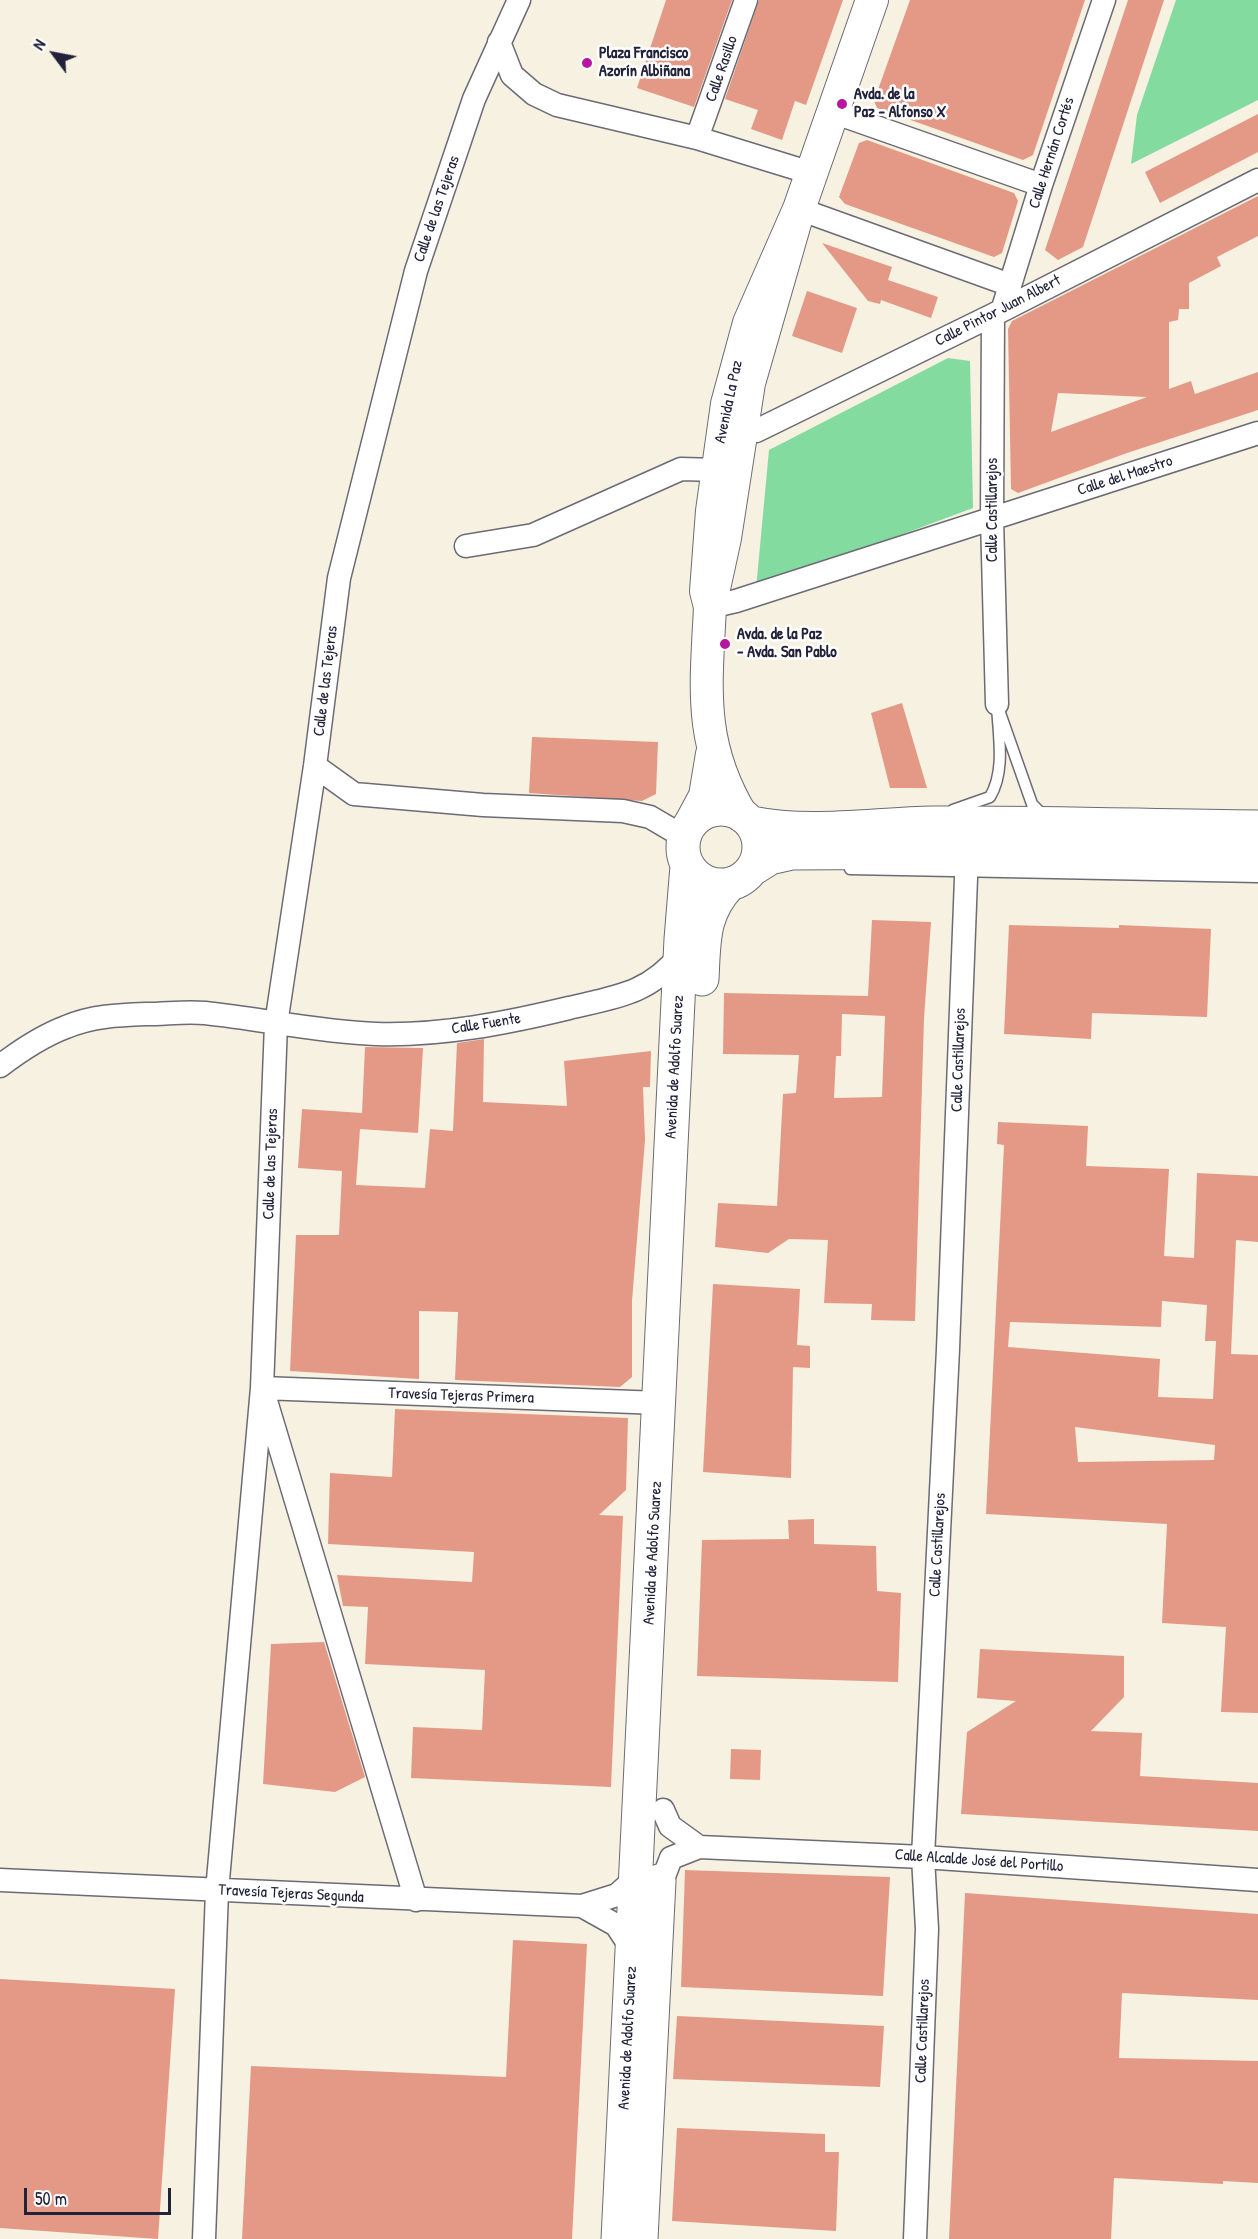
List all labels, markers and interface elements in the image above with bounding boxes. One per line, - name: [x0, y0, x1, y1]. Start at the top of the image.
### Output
- north arrow: [24, 24, 84, 84]
- street label: Calle Rasillo: [702, 33, 742, 105]
- text: N: [27, 35, 50, 54]
- place label: Plaza Francisco Azorín Albiñana: [599, 44, 690, 82]
- marker: Plaza Francisco Azorín Albiñana: [580, 56, 594, 70]
- place label: Avda. de la Paz - Alfonso X: [854, 85, 946, 123]
- street label: Calle Hernán Cortés: [1025, 95, 1079, 211]
- marker: Avda. de la Paz - Alfonso X: [835, 97, 849, 111]
- street label: Calle de las Tejeras: [410, 153, 464, 265]
- street label: Calle Pintor Juan Albert: [932, 271, 1064, 351]
- street label: Avenida La Paz: [711, 359, 747, 445]
- street label: Calle del Maestro: [1075, 452, 1175, 500]
- street label: Calle Castillarejos: [983, 458, 1003, 562]
- street label: Calle de las Tejeras: [310, 625, 342, 737]
- place label: Avda. de la Paz - Avda. San Pablo: [737, 625, 837, 663]
- marker: Avda. de la Paz - Avda. San Pablo: [718, 637, 732, 651]
- street label: Avenida de Adolfo Suarez: [662, 995, 688, 1139]
- street label: Calle Castillarejos: [948, 1008, 970, 1112]
- street label: Calle Fuente: [450, 1009, 522, 1039]
- street label: Calle de las Tejeras: [259, 1108, 283, 1220]
- street label: Travesía Tejeras Primera: [388, 1384, 534, 1408]
- street label: Avenida de Adolfo Suarez: [640, 1481, 666, 1625]
- street label: Calle Castillarejos: [926, 1492, 950, 1598]
- street label: Calle Alcalde José del Portillo: [894, 1846, 1064, 1876]
- street label: Travesía Tejeras Segunda: [218, 1881, 364, 1907]
- street label: Avenida de Adolfo Suarez: [615, 1966, 641, 2110]
- street label: Calle Castillarejos: [912, 1979, 934, 2083]
- scale bar: [27, 2176, 174, 2214]
- text: 50 m: [35, 2186, 67, 2211]

